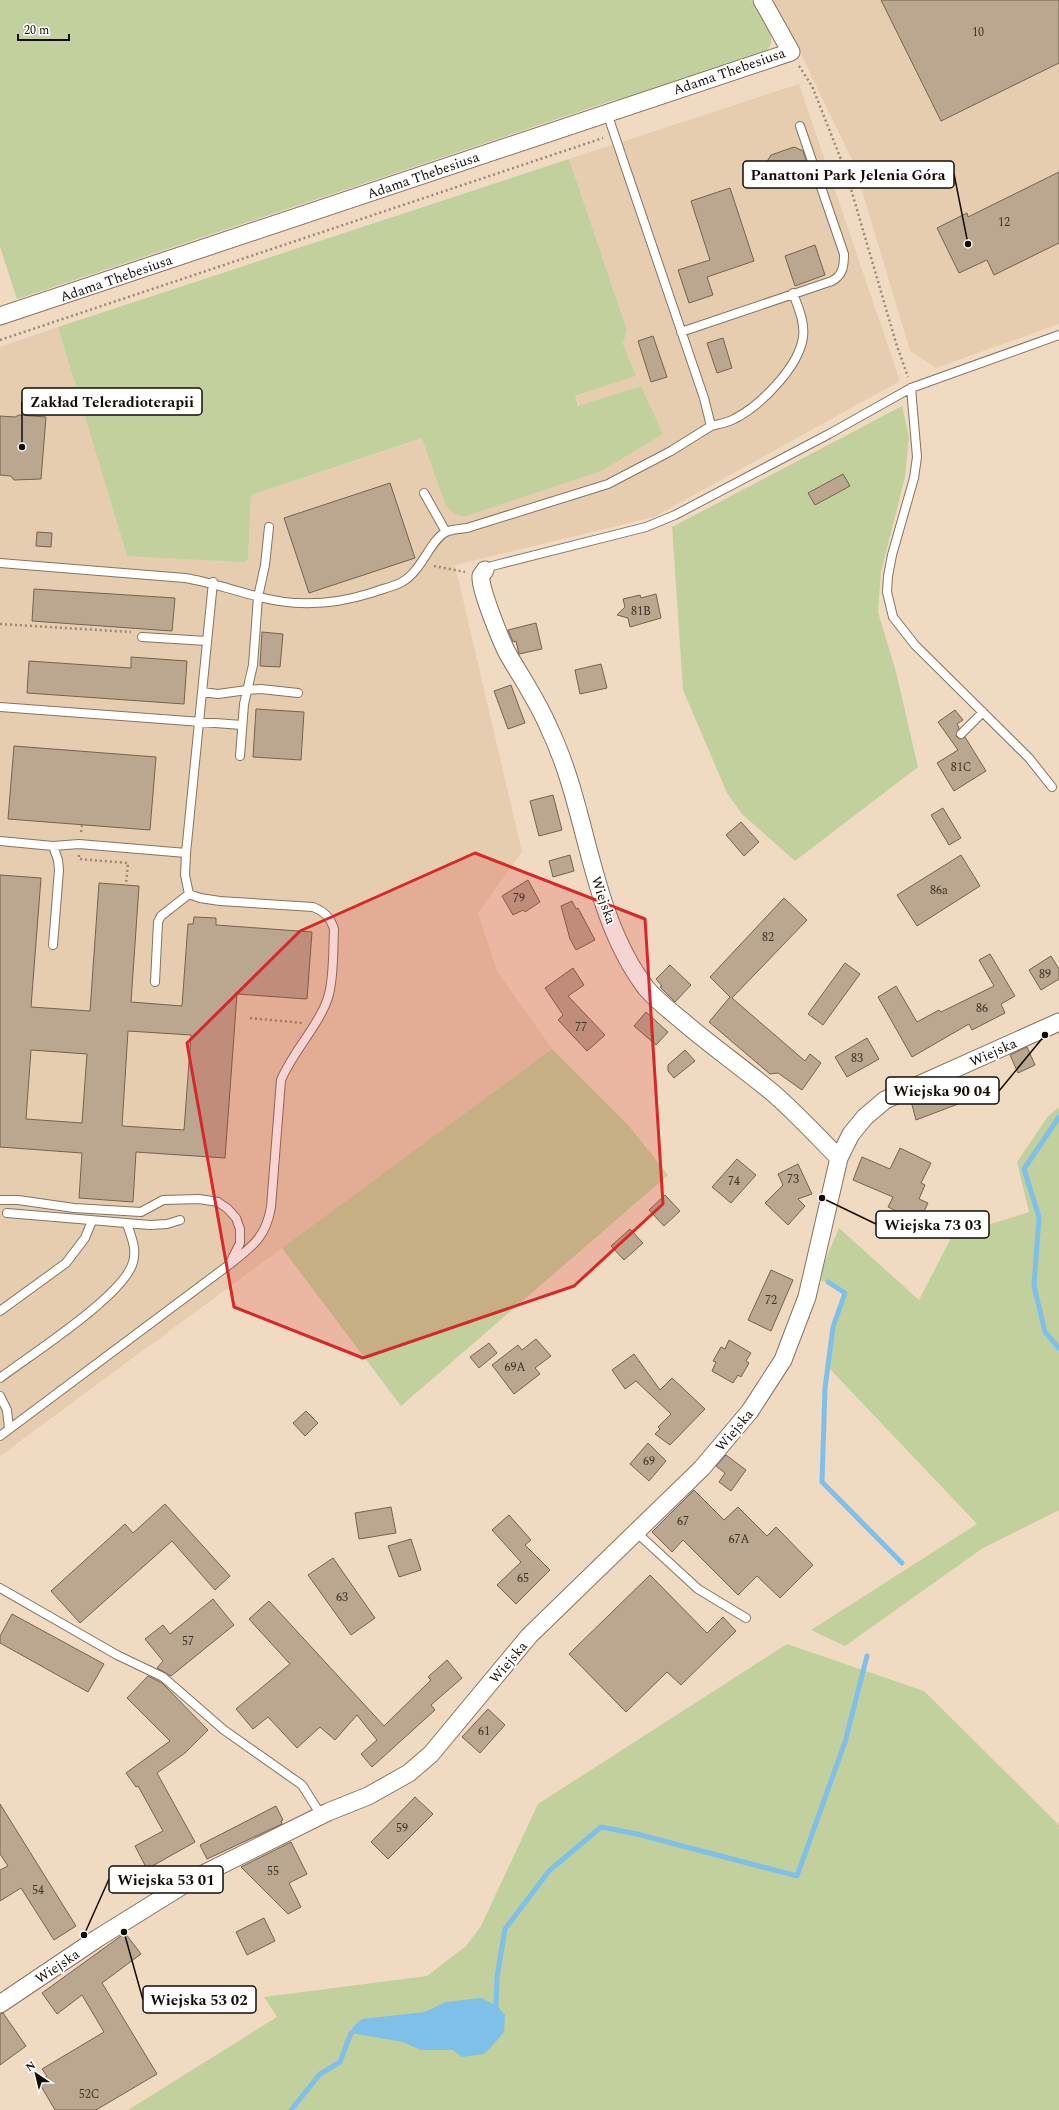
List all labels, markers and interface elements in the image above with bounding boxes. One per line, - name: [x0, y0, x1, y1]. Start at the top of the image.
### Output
- scale bar: [18, 16, 69, 42]
- text: 20 m: [24, 21, 49, 40]
- house number: 10: [972, 23, 984, 42]
- street label: Adama Thebesiusa: [670, 42, 788, 101]
- street label: Adama Thebesiusa: [364, 146, 482, 205]
- callout: Panattoni Park Jelenia Góra: [743, 161, 954, 188]
- text: Panattoni Park Jelenia Góra: [750, 164, 946, 187]
- house number: 12: [998, 213, 1010, 232]
- street label: Adama Thebesiusa: [57, 249, 175, 308]
- callout: Zakład Teleradioterapii: [22, 388, 202, 415]
- text: Zakład Teleradioterapii: [30, 391, 194, 414]
- house number: 81B: [631, 602, 651, 621]
- house number: 81C: [951, 758, 971, 777]
- street label: Wiejska: [586, 873, 622, 927]
- house number: 86a: [930, 881, 948, 900]
- house number: 79: [513, 889, 525, 908]
- house number: 82: [762, 928, 774, 947]
- house number: 89: [1039, 965, 1051, 984]
- house number: 86: [976, 999, 988, 1018]
- house number: 77: [575, 1018, 587, 1037]
- street label: Wiejska: [966, 1033, 1020, 1072]
- house number: 83: [851, 1049, 863, 1068]
- callout: Wiejska 90 04: [886, 1077, 999, 1104]
- text: Wiejska 90 04: [893, 1080, 991, 1103]
- house number: 73: [787, 1170, 799, 1189]
- house number: 74: [728, 1172, 740, 1191]
- callout: Wiejska 73 03: [876, 1211, 989, 1238]
- text: Wiejska 73 03: [884, 1214, 982, 1237]
- house number: 72: [765, 1291, 777, 1310]
- house number: 69A: [504, 1358, 526, 1377]
- street label: Wiejska: [710, 1404, 758, 1456]
- house number: 69: [643, 1452, 655, 1471]
- house number: 67: [677, 1512, 689, 1531]
- house number: 67A: [728, 1530, 750, 1549]
- house number: 65: [517, 1569, 529, 1588]
- house number: 63: [336, 1588, 348, 1607]
- house number: 57: [182, 1632, 194, 1651]
- street label: Wiejska: [484, 1636, 532, 1688]
- house number: 61: [478, 1722, 490, 1741]
- house number: 59: [396, 1819, 408, 1838]
- house number: 55: [267, 1862, 279, 1881]
- callout: Wiejska 53 01: [109, 1866, 223, 1893]
- text: Wiejska 53 01: [117, 1869, 215, 1892]
- house number: 54: [32, 1881, 44, 1900]
- street label: Wiejska: [31, 1944, 84, 1989]
- callout: Wiejska 53 02: [143, 1986, 256, 2013]
- text: Wiejska 53 02: [150, 1989, 248, 2012]
- north arrow: [16, 2054, 56, 2094]
- text: N: [22, 2057, 39, 2076]
- house number: 52C: [79, 2085, 99, 2104]

